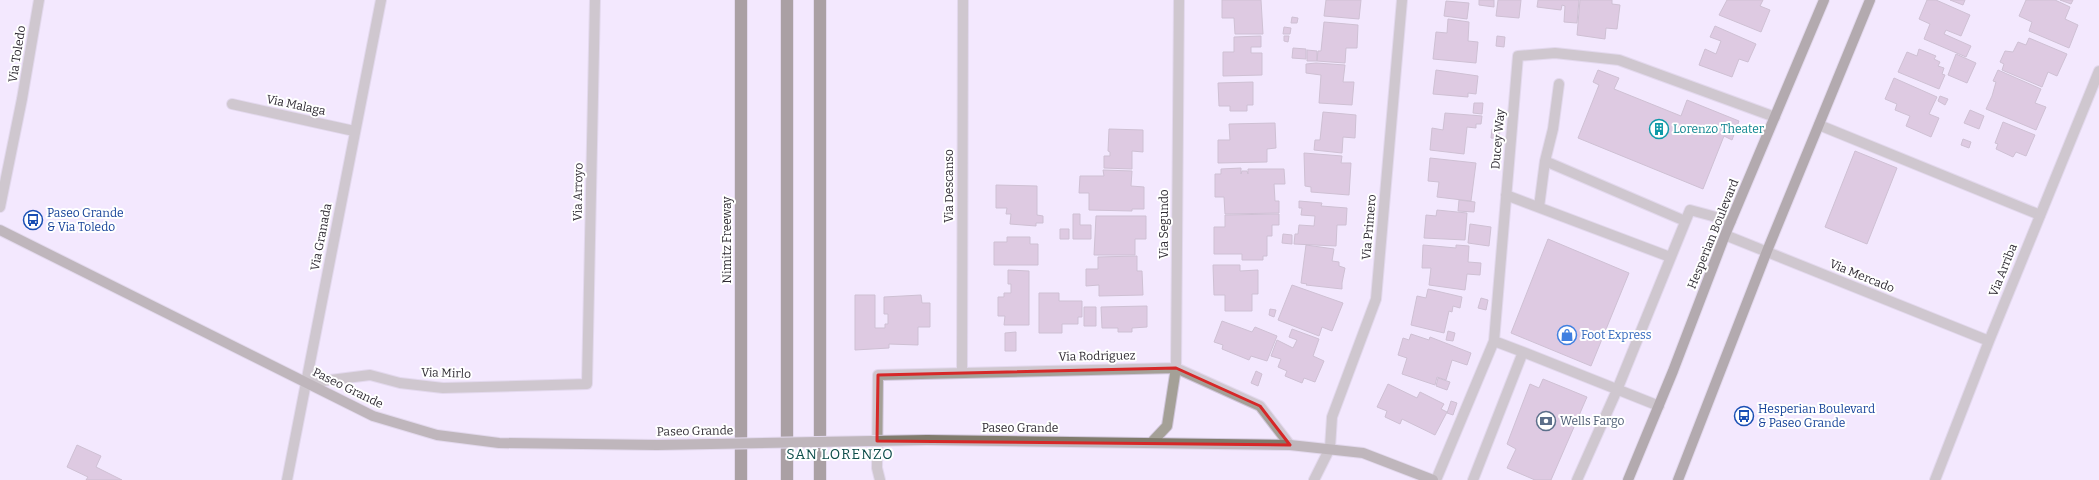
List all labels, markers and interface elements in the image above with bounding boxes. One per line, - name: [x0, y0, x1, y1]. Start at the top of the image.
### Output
- street label: Via Toledo: [6, 24, 28, 83]
- street label: Via Malaga: [265, 92, 327, 118]
- street label: Ducey Way: [1488, 107, 1508, 170]
- building icon: Lorenzo Theater: [1648, 118, 1670, 140]
- place label: Lorenzo Theater: [1673, 122, 1765, 136]
- street label: Via Descanso: [942, 149, 956, 223]
- street label: Via Arroyo: [570, 163, 586, 221]
- street label: Hesperian Boulevard: [1685, 177, 1741, 291]
- street label: Via Segundo: [1157, 189, 1171, 259]
- street label: Via Primero: [1359, 194, 1379, 260]
- street label: Nimitz Freeway: [720, 196, 734, 284]
- street label: Via Granada: [308, 202, 334, 272]
- place label: Paseo Grande & Via Toledo: [47, 206, 124, 234]
- bus stop icon: Paseo Grande & Via Toledo: [22, 209, 44, 231]
- street label: Via Arriba: [1986, 241, 2020, 298]
- street label: Via Mercado: [1827, 257, 1897, 295]
- shop icon: Foot Express: [1556, 324, 1578, 346]
- place label: Foot Express: [1581, 328, 1652, 342]
- street label: Via Rodriguez: [1058, 348, 1136, 364]
- street label: Paseo Grande: [310, 365, 386, 411]
- street label: Via Mirlo: [421, 365, 471, 381]
- place label: Hesperian Boulevard & Paseo Grande: [1758, 402, 1875, 430]
- bus stop icon: Hesperian Boulevard & Paseo Grande: [1733, 405, 1755, 427]
- bank icon: Wells Fargo: [1535, 410, 1557, 432]
- place label: Wells Fargo: [1560, 414, 1625, 428]
- street label: Paseo Grande: [982, 421, 1058, 435]
- street label: Paseo Grande: [657, 423, 733, 439]
- district label: SAN LORENZO: [786, 446, 894, 463]

